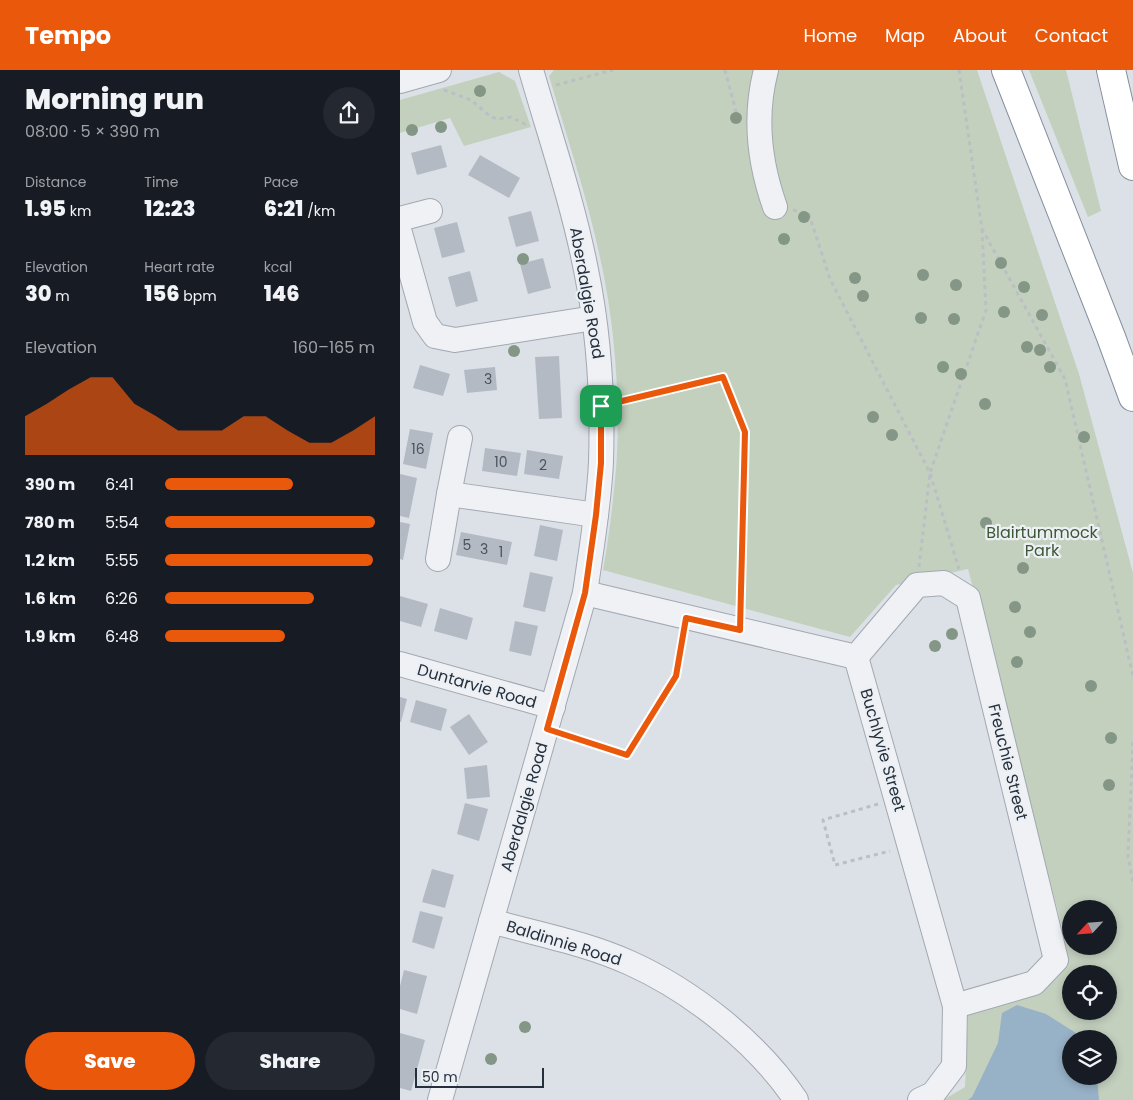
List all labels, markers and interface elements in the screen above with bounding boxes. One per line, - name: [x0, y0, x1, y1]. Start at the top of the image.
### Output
- text: Tempo: [25, 19, 111, 52]
- text: Home: [803, 23, 857, 48]
- text: Map: [885, 23, 925, 48]
- text: About: [953, 23, 1007, 48]
- text: Contact: [1035, 23, 1108, 48]
- text: Morning run: [25, 80, 204, 119]
- button: share: [323, 87, 375, 139]
- text: 08:00 · 5 × 390 m: [25, 120, 160, 143]
- text: Distance: [25, 172, 86, 192]
- text: Time: [144, 172, 178, 192]
- text: Pace: [264, 172, 298, 192]
- text: 1.95: [25, 194, 66, 223]
- text: 12:23: [144, 194, 196, 223]
- text: 6:21: [264, 194, 303, 223]
- text: km: [66, 201, 91, 221]
- text: /km: [303, 201, 335, 221]
- street label: Aberdalgie Road: [564, 225, 610, 361]
- text: Elevation: [25, 257, 88, 277]
- text: Heart rate: [144, 257, 215, 277]
- text: kcal: [264, 257, 292, 277]
- text: 30: [25, 279, 52, 308]
- text: 156: [144, 279, 180, 308]
- text: 146: [264, 279, 300, 308]
- text: m: [52, 286, 70, 306]
- text: bpm: [180, 286, 217, 306]
- text: Elevation: [25, 336, 97, 359]
- text: 160–165 m: [293, 336, 375, 359]
- house number: 3: [484, 369, 492, 389]
- pin: [580, 385, 622, 427]
- icon: arrive: [587, 392, 615, 420]
- house number: 16: [411, 439, 425, 459]
- house number: 10: [494, 452, 508, 472]
- house number: 2: [539, 455, 547, 475]
- text: 390 m: [25, 473, 75, 496]
- text: 6:41: [105, 473, 134, 496]
- text: 780 m: [25, 511, 75, 534]
- text: 5:54: [105, 511, 139, 534]
- park label: Blairtummock Park: [986, 521, 1099, 562]
- house number: 5: [463, 535, 471, 555]
- house number: 3: [480, 539, 488, 559]
- house number: 1: [499, 542, 503, 562]
- text: 1.2 km: [25, 549, 75, 572]
- text: 5:55: [105, 549, 139, 572]
- text: 1.6 km: [25, 587, 76, 610]
- text: 6:26: [105, 587, 138, 610]
- text: 1.9 km: [25, 625, 76, 648]
- text: 6:48: [105, 625, 139, 648]
- street label: Duntarvie Road: [415, 658, 539, 714]
- street label: Buchlyvie Street: [854, 686, 912, 814]
- street label: Freuchie Street: [982, 701, 1034, 823]
- street label: Aberdalgie Road: [495, 740, 553, 874]
- north arrow: [1062, 900, 1118, 955]
- map controls: [1062, 900, 1117, 1085]
- street label: Baldinnie Road: [503, 915, 625, 971]
- button: locate: [1062, 965, 1117, 1020]
- button: layers: [1062, 1030, 1117, 1085]
- button: Save: [25, 1032, 195, 1090]
- button: Share: [205, 1032, 375, 1090]
- scale bar: [415, 1065, 544, 1088]
- text: 50 m: [422, 1067, 458, 1087]

